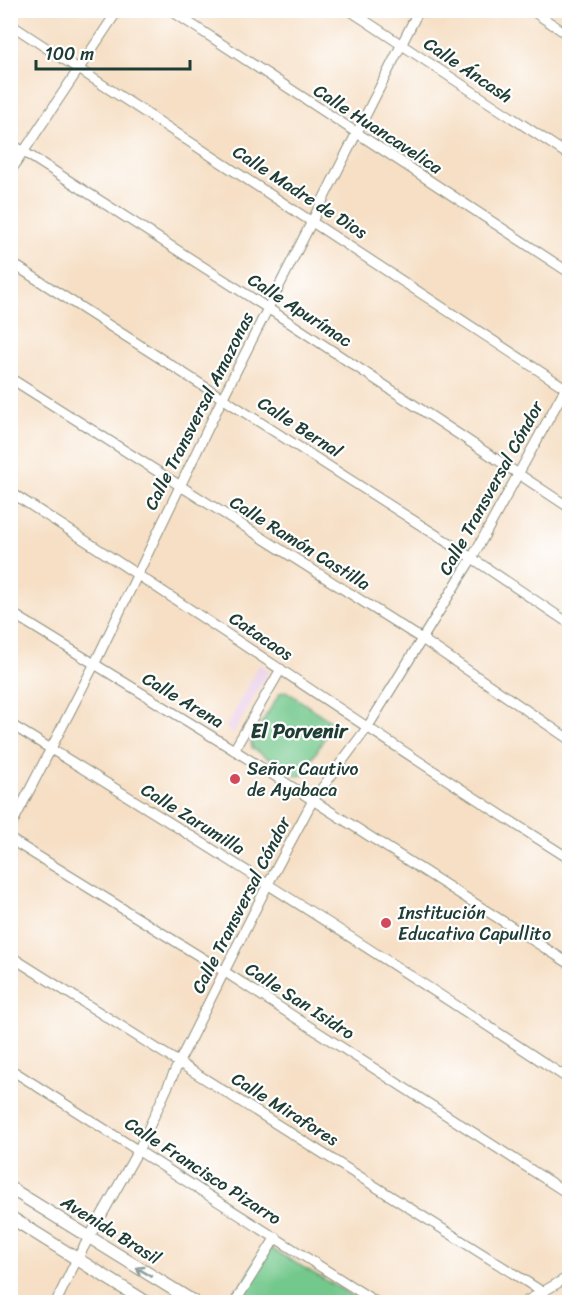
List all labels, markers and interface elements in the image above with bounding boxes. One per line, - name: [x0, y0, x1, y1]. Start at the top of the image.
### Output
- street label: Calle Áncash: [417, 28, 519, 112]
- scale bar: [36, 33, 190, 71]
- text: 100 m: [45, 38, 94, 70]
- street label: Calle Huancavelica: [307, 75, 450, 183]
- street label: Calle Madre de Dios: [226, 136, 374, 248]
- street label: Calle Apurímac: [241, 264, 359, 356]
- street label: Calle Transversal Amazonas: [135, 306, 263, 516]
- street label: Calle Bernal: [251, 387, 350, 467]
- street label: Calle Transversal Cóndor: [430, 393, 553, 581]
- street label: Calle Ramón Castilla: [223, 487, 377, 599]
- street label: Catacaos: [222, 603, 300, 670]
- street label: Calle Arena: [136, 663, 230, 737]
- district label: El Porvenir: [251, 714, 349, 749]
- place label: Señor Cautivo de Ayabaca: [247, 753, 359, 806]
- marker: Señor Cautivo de Ayabaca: [228, 772, 242, 786]
- street label: Calle Zarumilla: [134, 774, 252, 864]
- street label: Calle Transversal Cóndor: [182, 809, 300, 999]
- place label: Institución Educativa Capullito: [397, 897, 551, 950]
- marker: Institución Educativa Capullito: [379, 916, 393, 930]
- street label: Calle San Isidro: [239, 953, 361, 1049]
- street label: Calle Mirafores: [225, 1063, 346, 1155]
- street label: Calle Francisco Pizarro: [118, 1108, 288, 1234]
- street label: Avenida Brasil: [54, 1186, 168, 1274]
- one-way arrow: [136, 1266, 153, 1278]

